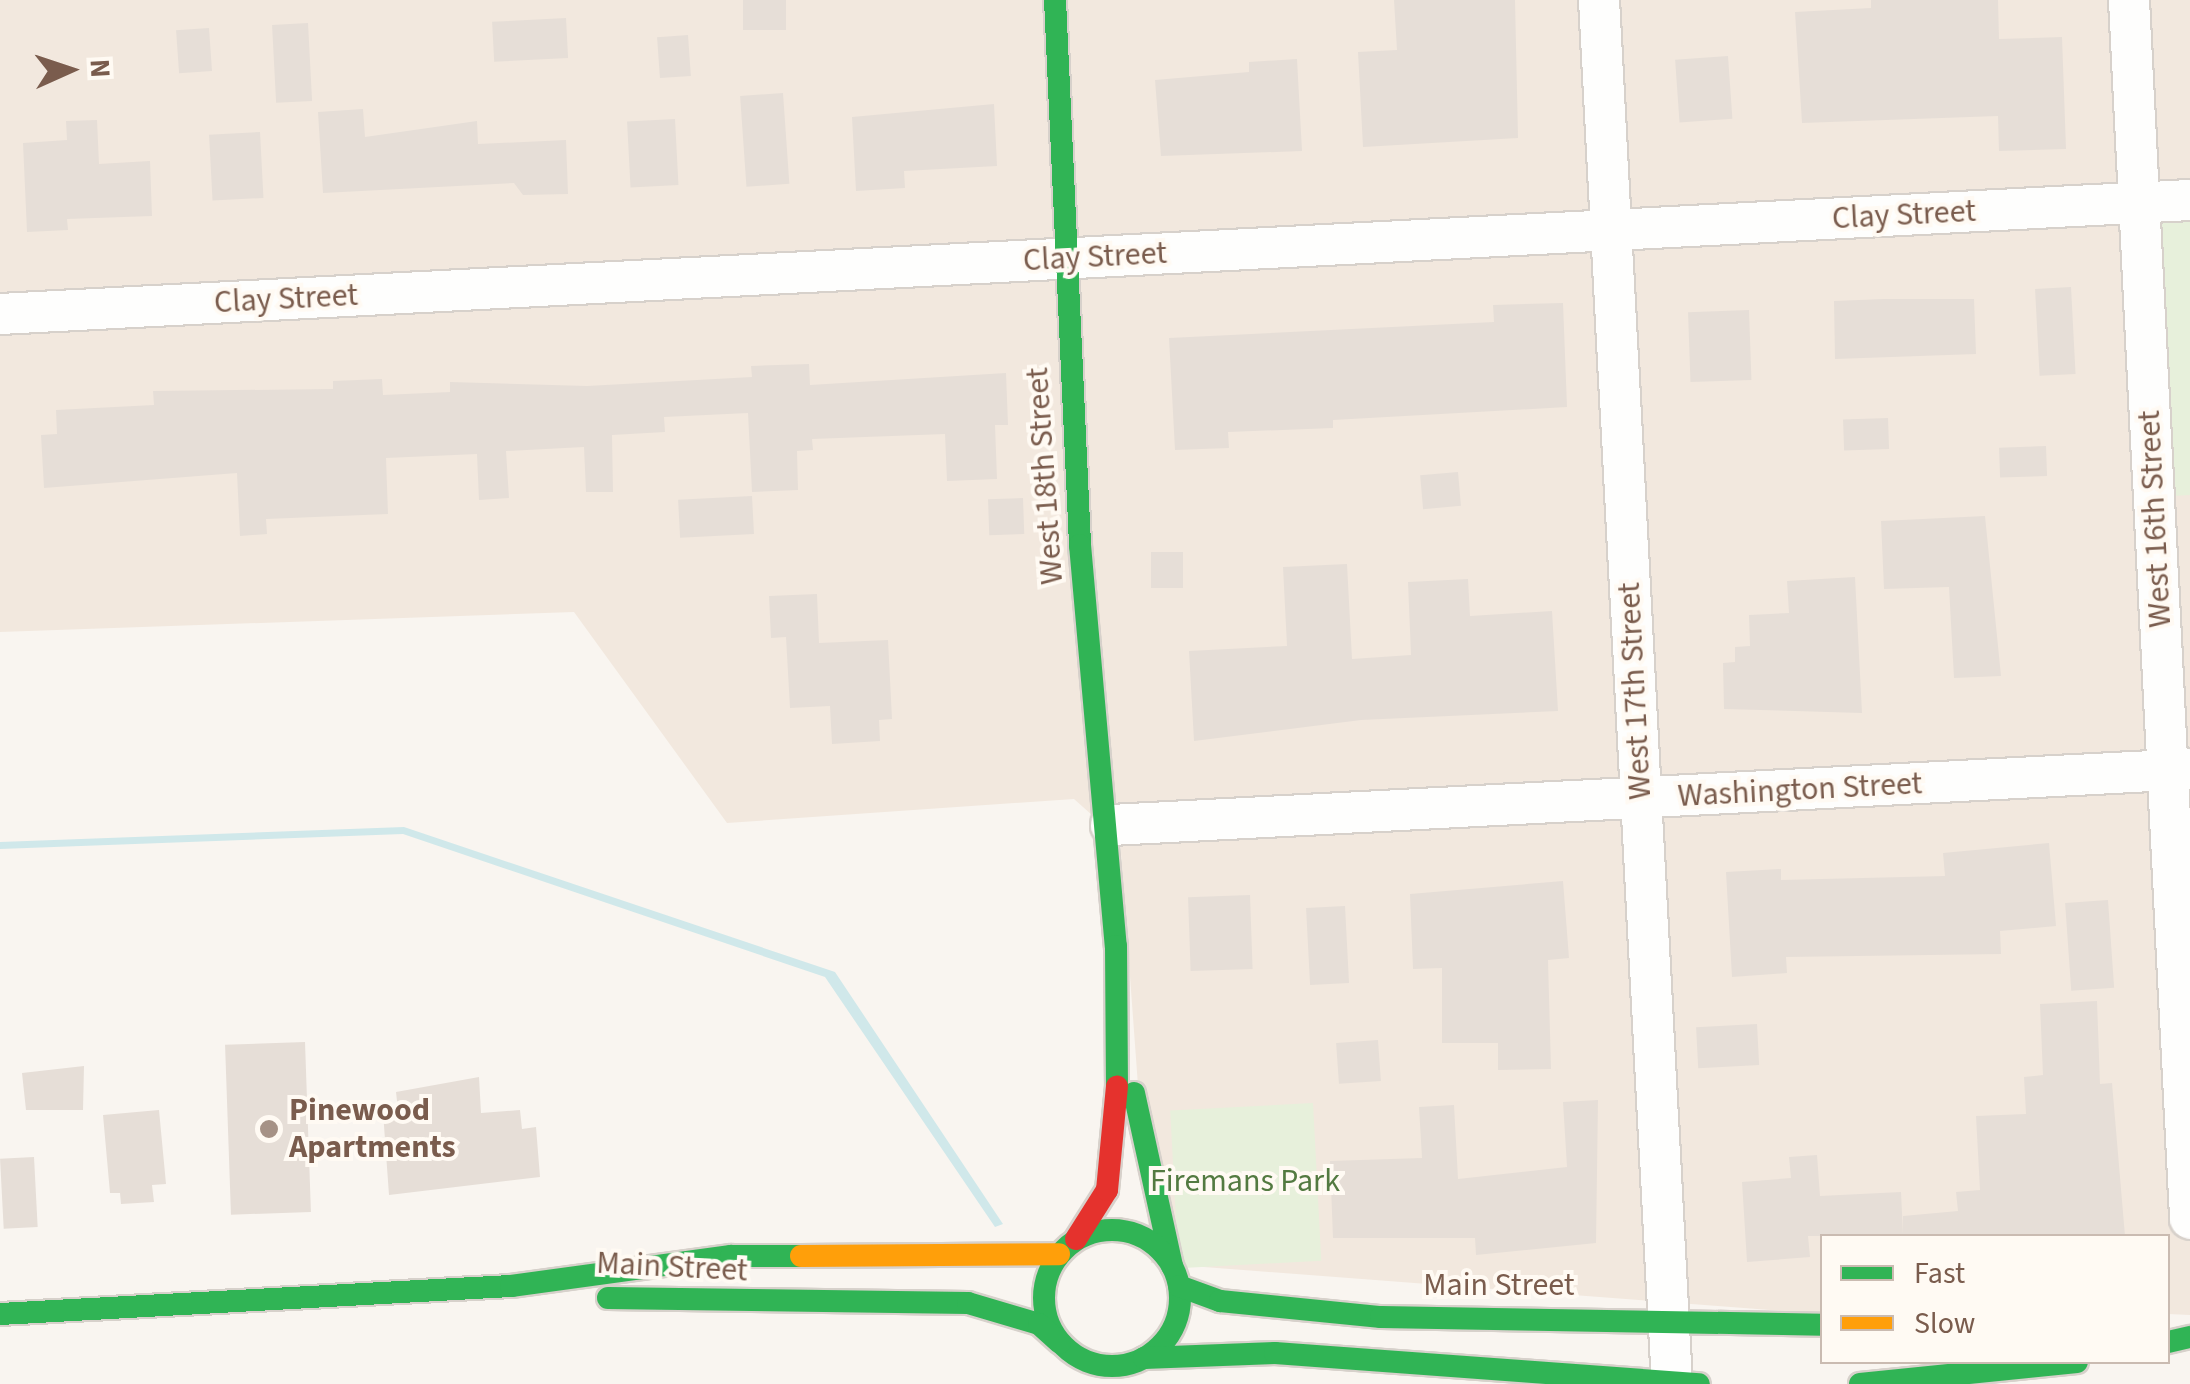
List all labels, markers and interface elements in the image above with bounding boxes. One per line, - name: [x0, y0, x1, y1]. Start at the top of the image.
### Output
- north arrow: [20, 20, 120, 120]
- text: N: [79, 58, 120, 79]
- street label: Clay Street: [1831, 192, 1977, 238]
- street label: Clay Street: [1022, 234, 1168, 280]
- street label: Clay Street: [213, 276, 359, 322]
- street label: West 18th Street: [1018, 366, 1072, 586]
- street label: West 16th Street: [2130, 409, 2180, 629]
- street label: West 17th Street: [1610, 581, 1660, 801]
- street label: Washington Street: [1677, 764, 1923, 816]
- place label: Pinewood Apartments: [289, 1092, 456, 1167]
- marker: Pinewood Apartments: [258, 1118, 280, 1140]
- park label: Firemans Park: [1150, 1162, 1340, 1200]
- legend: [1820, 1234, 2170, 1364]
- street label: Main Street: [595, 1244, 749, 1290]
- text: Fast: [1914, 1252, 1965, 1295]
- street label: Main Street: [1423, 1266, 1575, 1304]
- text: Slow: [1914, 1302, 1975, 1345]

